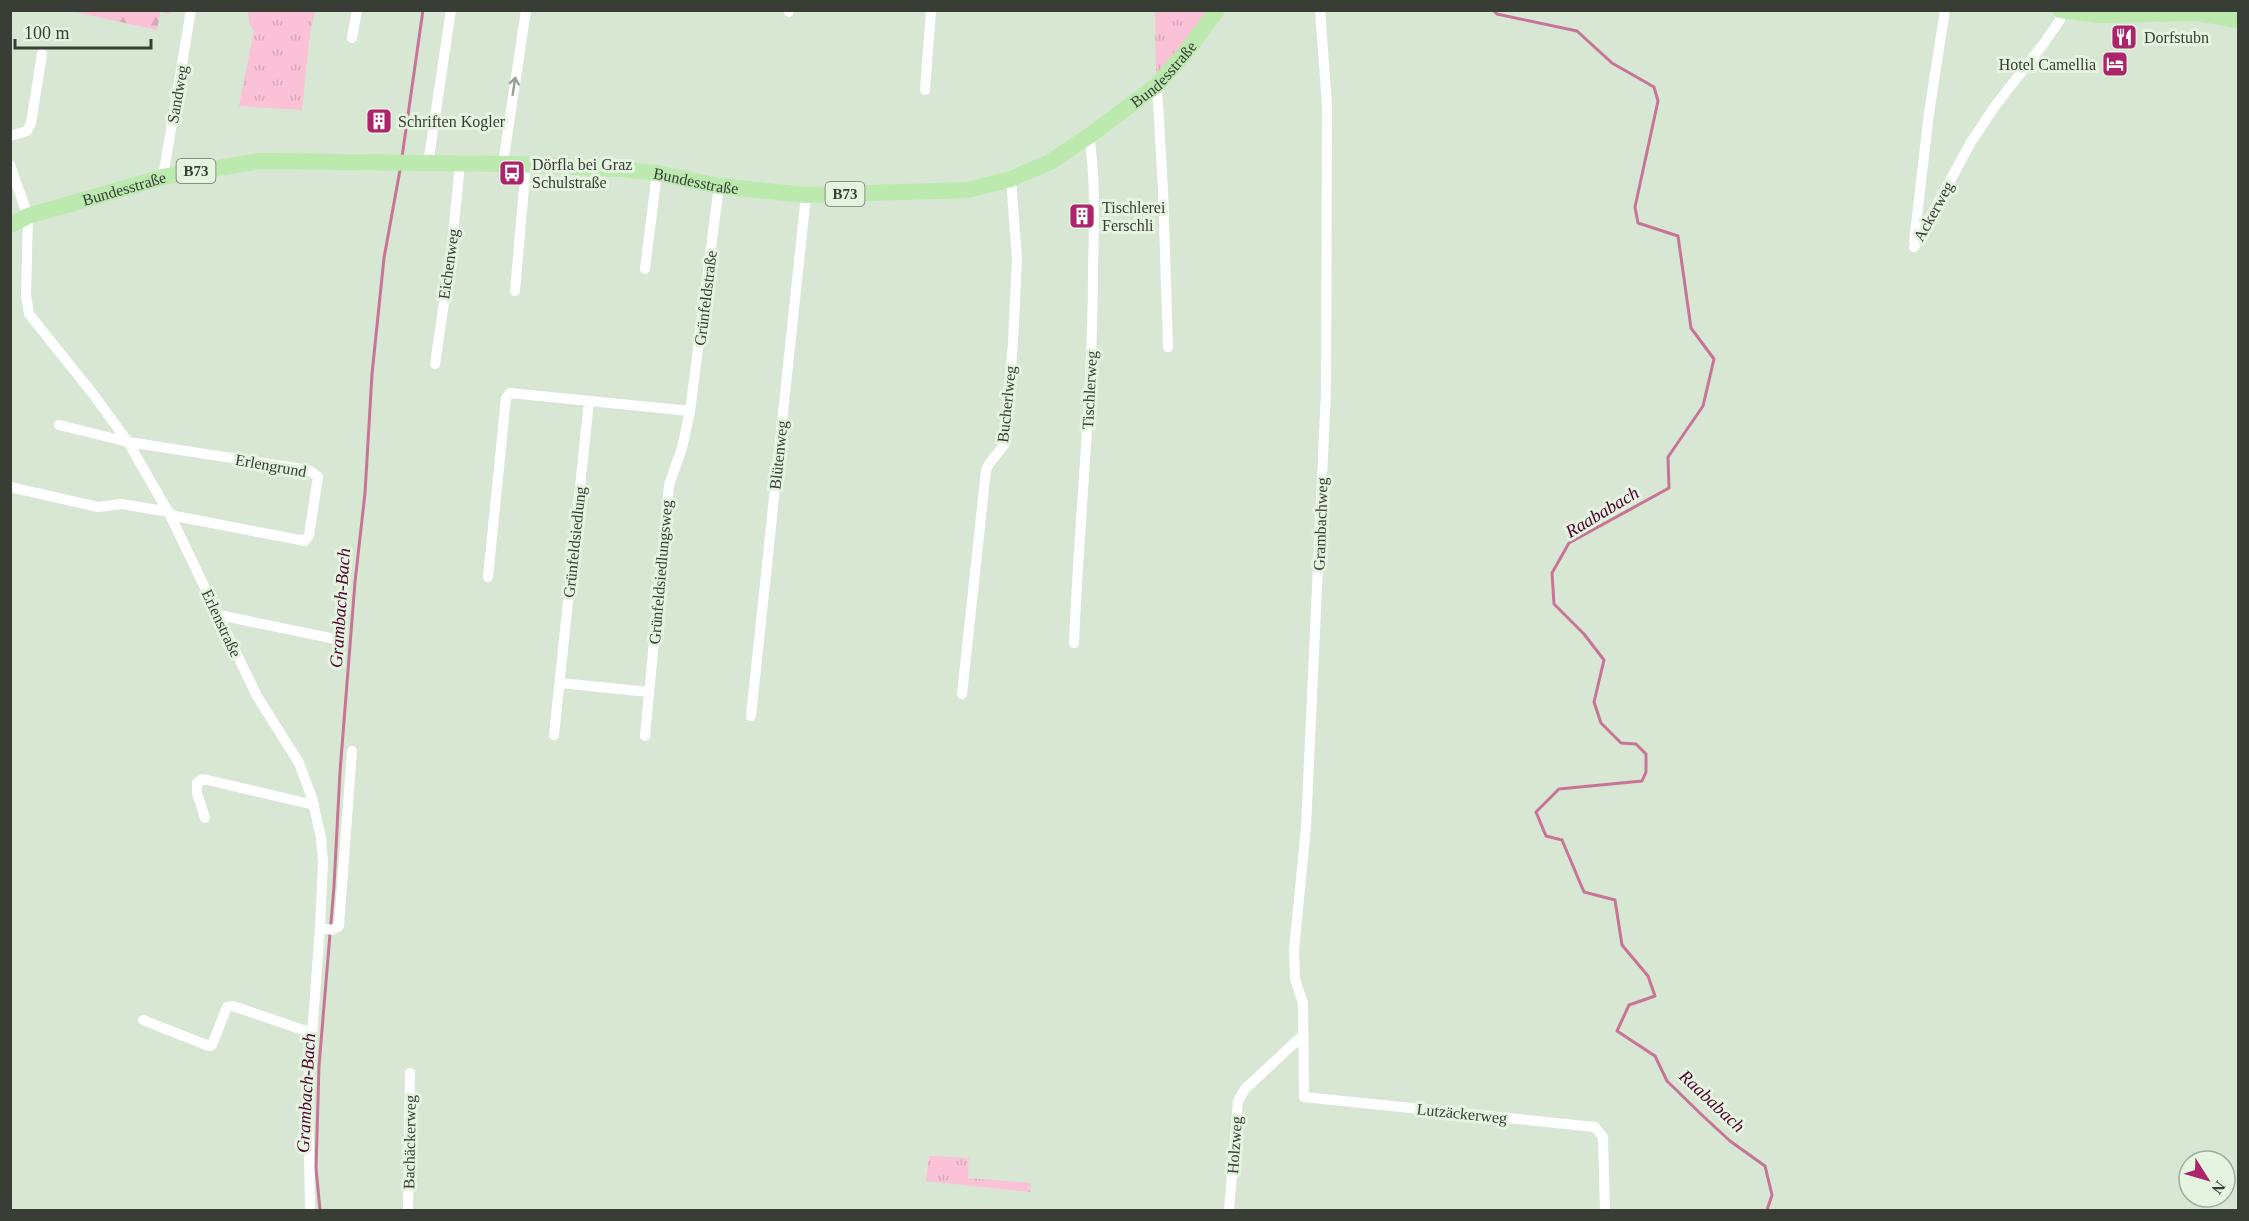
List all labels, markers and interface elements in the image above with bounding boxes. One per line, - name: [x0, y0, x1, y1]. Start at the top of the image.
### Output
- scale bar: [15, 12, 152, 50]
- restaurant icon: Dorfstubn: [2109, 22, 2139, 52]
- text: 100 m: [24, 23, 70, 43]
- place label: Dorfstubn: [2144, 29, 2209, 46]
- street label: Bundesstraße: [1127, 38, 1200, 111]
- hotel icon: Hotel Camellia: [2100, 49, 2130, 79]
- place label: Hotel Camellia: [1999, 56, 2096, 73]
- street label: Sandweg: [164, 64, 192, 125]
- one-way arrow: [509, 76, 520, 96]
- building icon: Schriften Kogler: [364, 106, 394, 136]
- place label: Schriften Kogler: [398, 113, 506, 131]
- place label: Dörfla bei Graz Schulstraße: [532, 156, 632, 191]
- bus stop icon: Dörfla bei Graz Schulstraße: [497, 158, 527, 188]
- road number: B73: [176, 159, 216, 183]
- street label: Bundesstraße: [652, 164, 739, 197]
- street label: Bundesstraße: [80, 169, 168, 209]
- street label: Ackerweg: [1910, 178, 1958, 245]
- road number: B73: [826, 182, 864, 206]
- place label: Tischlerei Ferschli: [1102, 199, 1166, 234]
- building icon: Tischlerei Ferschli: [1067, 201, 1097, 231]
- street label: Eichenweg: [435, 228, 463, 301]
- street label: Grünfeldstraße: [691, 249, 720, 347]
- street label: Tischlerweg: [1079, 350, 1101, 430]
- street label: Bucherlweg: [994, 365, 1020, 443]
- street label: Blütenweg: [766, 420, 792, 491]
- street label: Erlengrund: [234, 451, 308, 481]
- street label: Grambachweg: [1310, 477, 1332, 571]
- water label: Raababach: [1561, 482, 1642, 542]
- street label: Grünfeldsiedlung: [560, 485, 590, 599]
- street label: Grünfeldsiedlungsweg: [646, 499, 676, 645]
- water label: Grambach-Bach: [326, 547, 354, 669]
- street label: Erlenstraße: [198, 587, 245, 660]
- water label: Grambach-Bach: [293, 1033, 319, 1153]
- water label: Raababach: [1674, 1065, 1749, 1136]
- street label: Bachäckerweg: [400, 1095, 420, 1189]
- street label: Lutzäckerweg: [1416, 1100, 1508, 1128]
- street label: Holzweg: [1224, 1116, 1246, 1175]
- north arrow: [2177, 1149, 2237, 1209]
- text: N: [2208, 1178, 2229, 1198]

